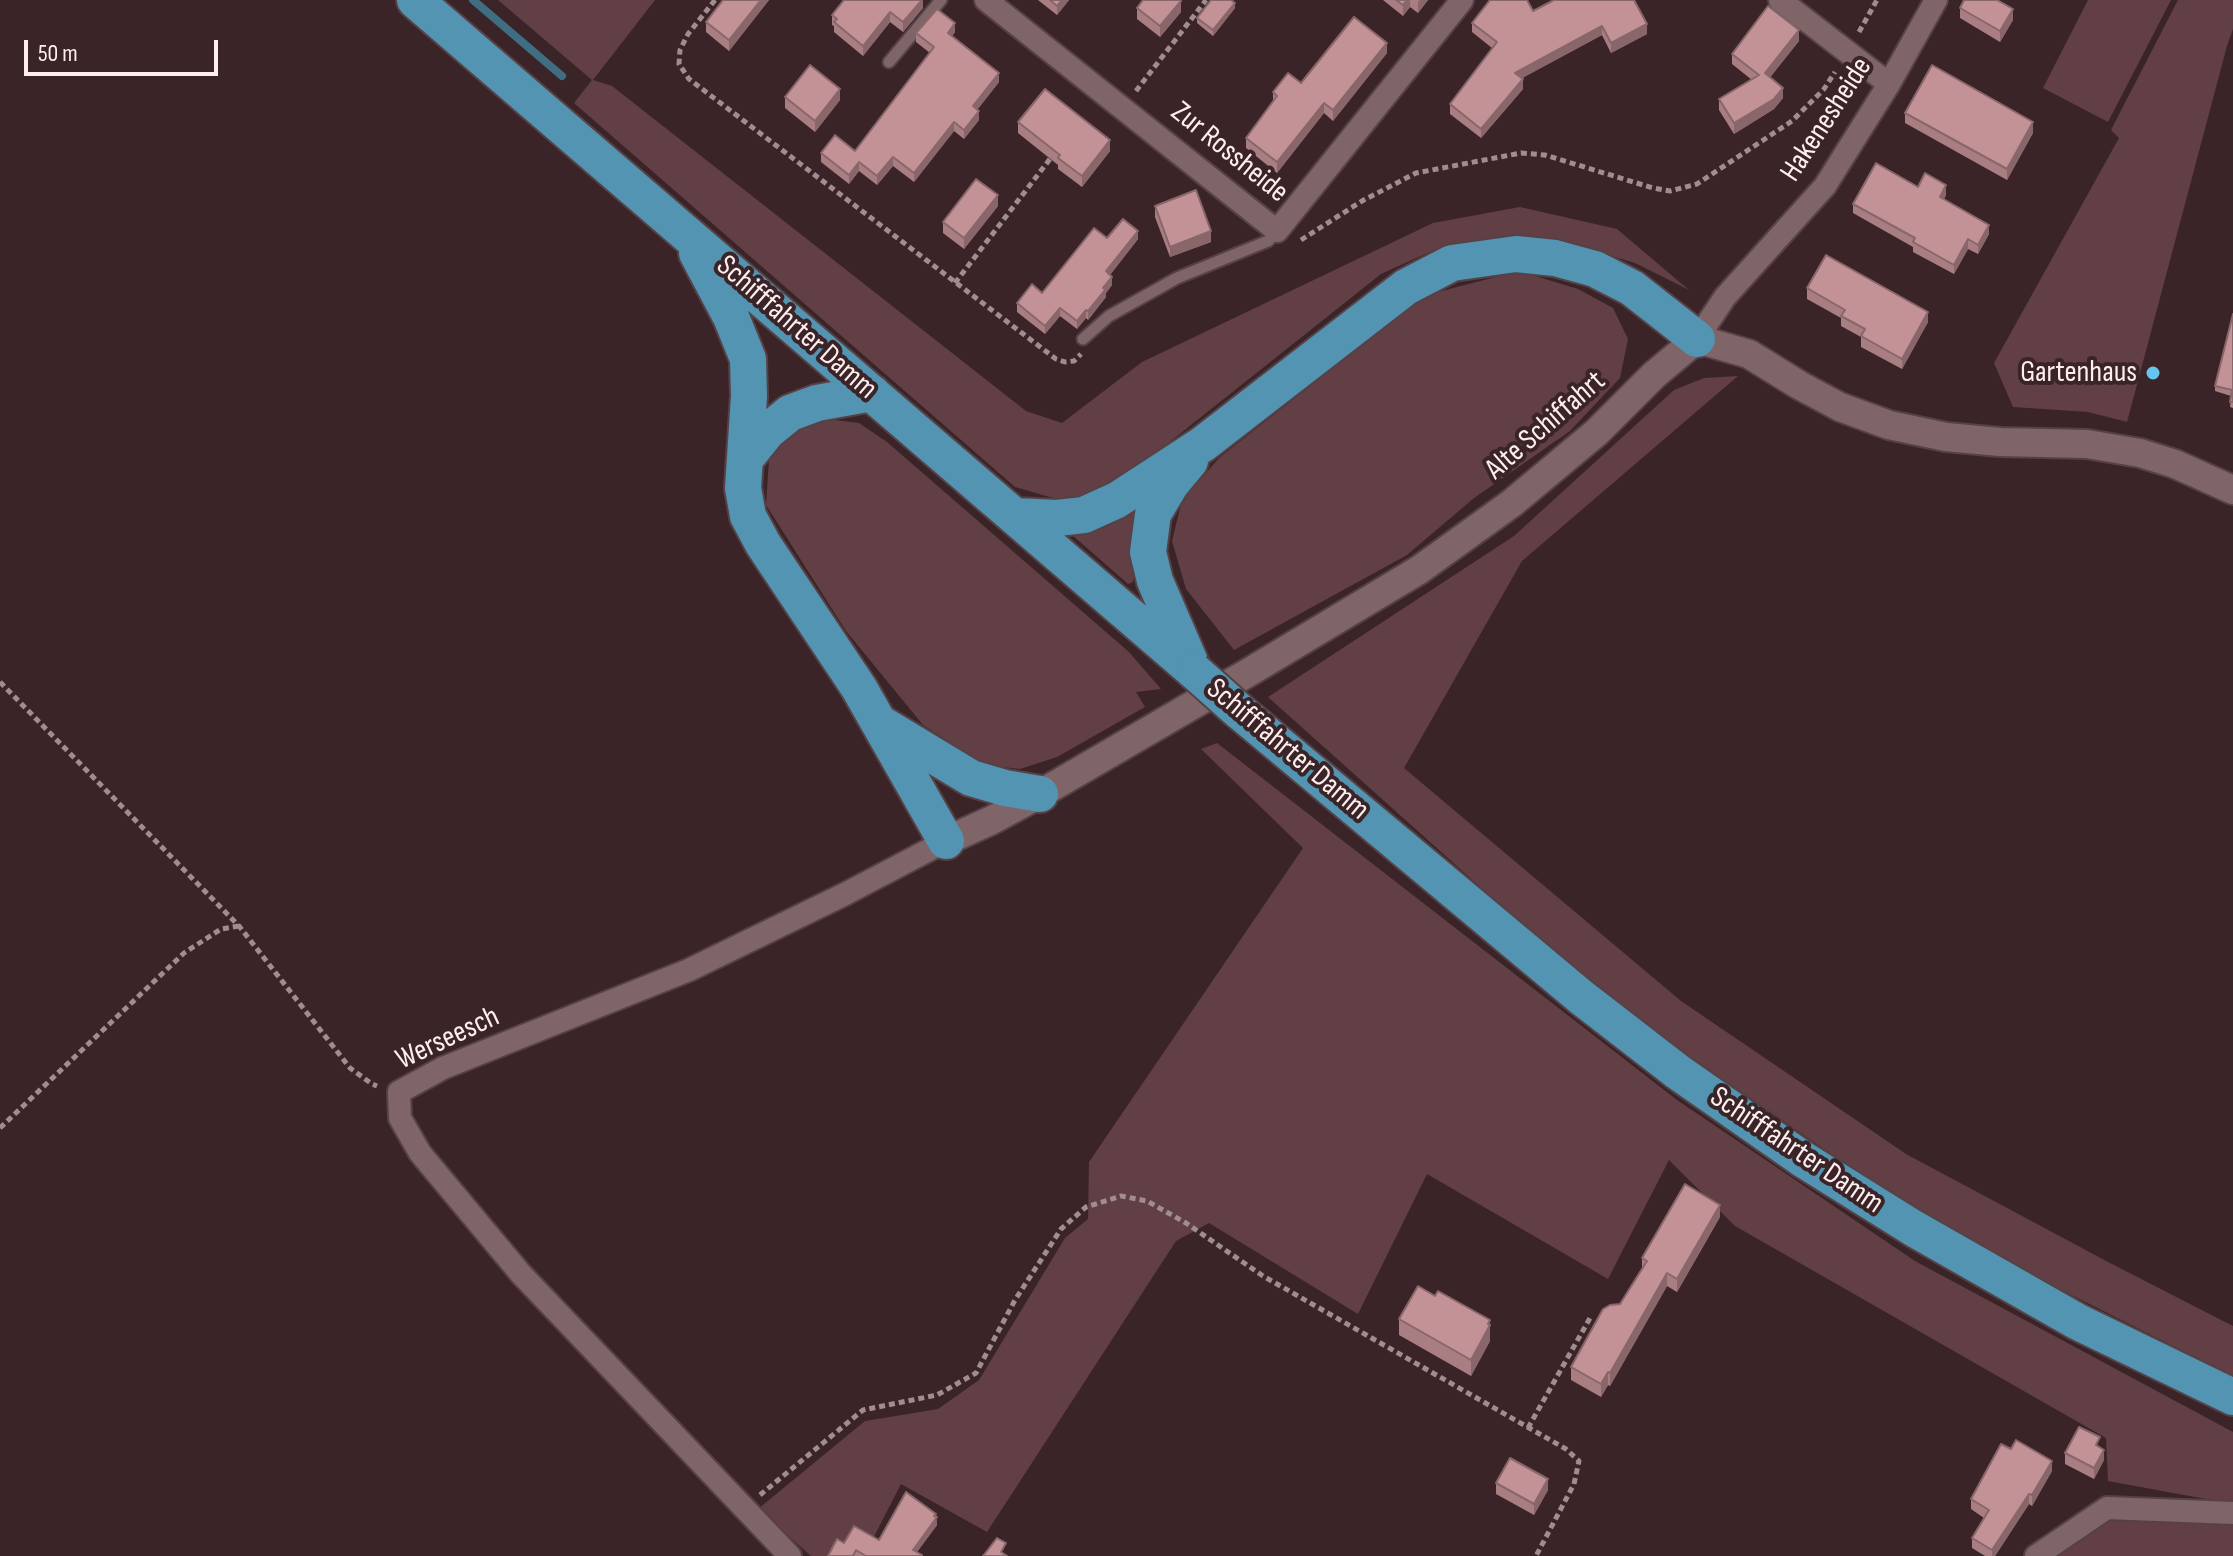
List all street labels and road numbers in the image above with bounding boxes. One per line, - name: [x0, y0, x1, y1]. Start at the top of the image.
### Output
- street label: Hakenesheide: [1774, 51, 1880, 189]
- street label: Zur Rossheide: [1163, 95, 1295, 211]
- street label: Schifffahrter Damm: [708, 248, 884, 408]
- street label: Alte Schiffahrt: [1479, 364, 1613, 488]
- street label: Schifffahrter Damm: [1198, 672, 1376, 828]
- street label: Werseesch: [391, 999, 505, 1079]
- street label: Schifffahrter Damm: [1703, 1080, 1889, 1222]

